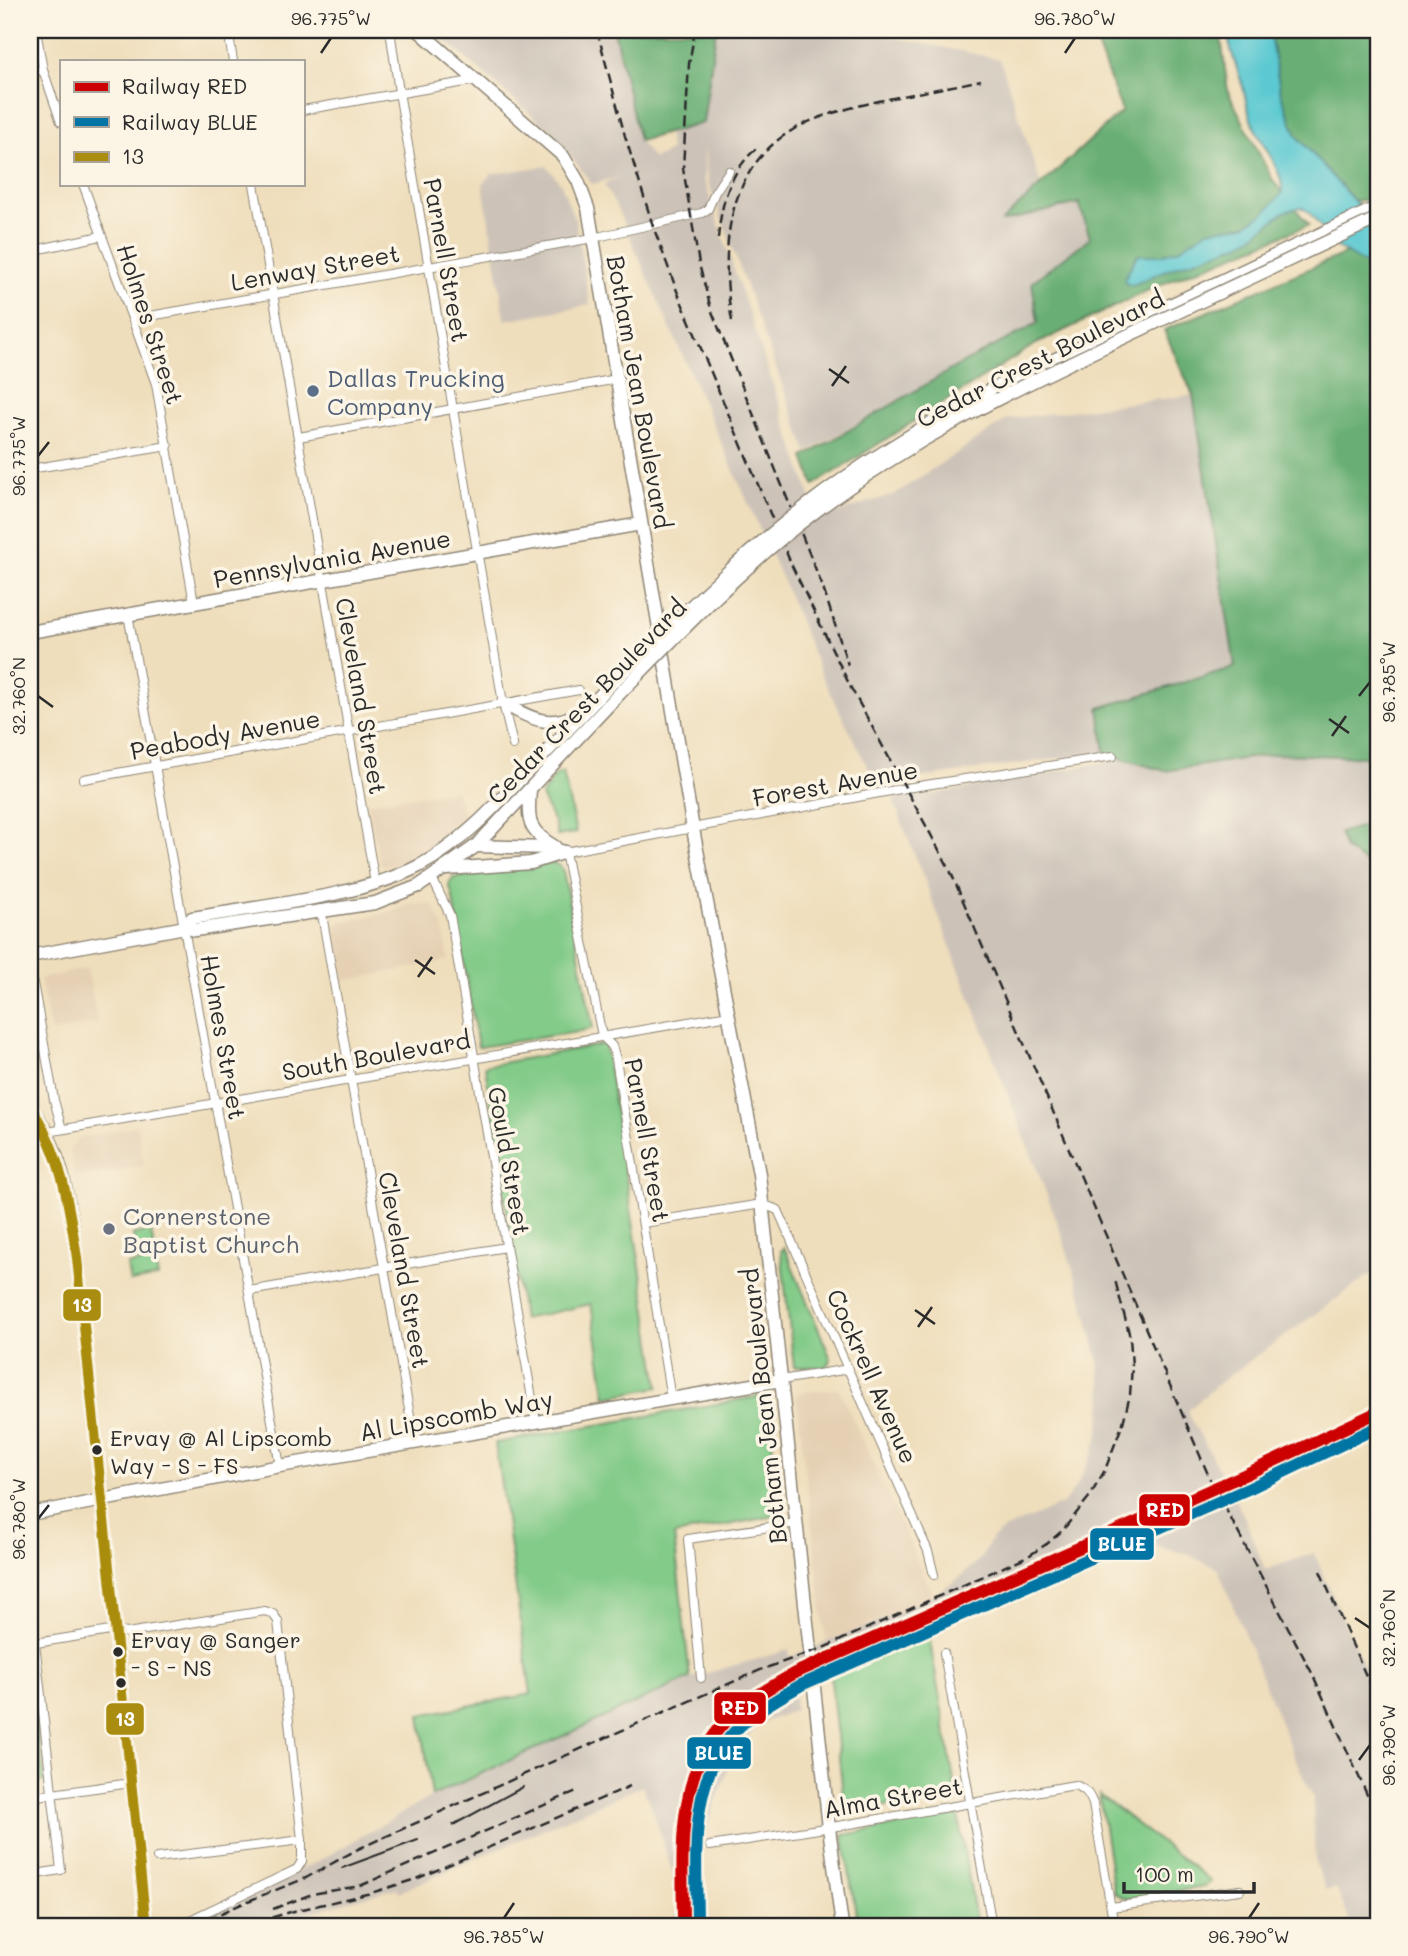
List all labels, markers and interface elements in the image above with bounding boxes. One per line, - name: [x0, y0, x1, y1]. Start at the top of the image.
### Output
- text: 96.775°W: [291, 6, 371, 30]
- text: 96.780°W: [1034, 6, 1116, 30]
- legend: [60, 60, 304, 186]
- text: Railway RED: [122, 72, 247, 99]
- text: Railway BLUE: [122, 108, 257, 135]
- text: 13: [122, 142, 144, 169]
- street label: Parnell Street: [417, 176, 477, 344]
- street label: Lenway Street: [228, 237, 402, 297]
- street label: Holmes Street: [110, 240, 192, 408]
- street label: Botham Jean Boulevard: [601, 253, 679, 531]
- street label: Cedar Crest Boulevard: [911, 282, 1169, 434]
- place label: Dallas Trucking Company: [327, 362, 505, 421]
- marker: Dallas Trucking Company: [305, 383, 321, 399]
- text: 96.775°W: [6, 416, 30, 496]
- street label: Pennsylvania Avenue: [211, 522, 453, 594]
- street label: Cedar Crest Boulevard: [480, 592, 692, 810]
- street label: Cleveland Street: [329, 595, 395, 797]
- text: 96.785°W: [1376, 642, 1400, 722]
- text: 32.760°N: [6, 657, 30, 735]
- street label: Peabody Avenue: [128, 702, 322, 766]
- street label: Forest Avenue: [750, 753, 920, 813]
- street label: Holmes Street: [194, 952, 254, 1122]
- street label: South Boulevard: [279, 1023, 473, 1087]
- street label: Parnell Street: [618, 1056, 678, 1224]
- street label: Gould Street: [482, 1084, 538, 1238]
- street label: Cleveland Street: [372, 1169, 438, 1371]
- place label: Cornerstone Baptist Church: [123, 1200, 299, 1259]
- marker: Cornerstone Baptist Church: [101, 1221, 117, 1237]
- street label: Botham Jean Boulevard: [733, 1267, 793, 1545]
- street label: Cockrell Avenue: [821, 1284, 925, 1468]
- line badge: 13: [62, 1288, 102, 1322]
- text: 13: [72, 1292, 92, 1317]
- street label: Al Lipscomb Way: [357, 1383, 555, 1447]
- place label: Ervay @ Al Lipscomb Way - S - FS: [110, 1423, 332, 1480]
- marker: Ervay @ Al Lipscomb Way - S - FS: [90, 1443, 104, 1457]
- text: 96.780°W: [6, 1478, 30, 1560]
- line badge: RED: [1138, 1493, 1191, 1527]
- text: RED: [1146, 1497, 1184, 1522]
- line badge: BLUE: [1089, 1527, 1155, 1561]
- text: BLUE: [1097, 1531, 1147, 1556]
- text: 32.760°N: [1376, 1589, 1400, 1667]
- place label: Ervay @ Sanger - S - NS: [131, 1625, 301, 1682]
- marker: Ervay @ Sanger - S - NS: [111, 1645, 125, 1659]
- unlabelled marker: [114, 1676, 128, 1690]
- line badge: RED: [713, 1691, 767, 1725]
- text: RED: [721, 1695, 759, 1720]
- line badge: 13: [105, 1702, 145, 1736]
- text: 96.790°W: [1376, 1704, 1400, 1786]
- text: 13: [115, 1706, 135, 1731]
- line badge: BLUE: [686, 1736, 752, 1770]
- text: BLUE: [694, 1740, 744, 1765]
- street label: Alma Street: [821, 1770, 965, 1824]
- scale bar: [1124, 1851, 1254, 1895]
- text: 100 m: [1135, 1860, 1194, 1887]
- text: 96.785°W: [464, 1924, 544, 1948]
- text: 96.790°W: [1208, 1924, 1290, 1948]

